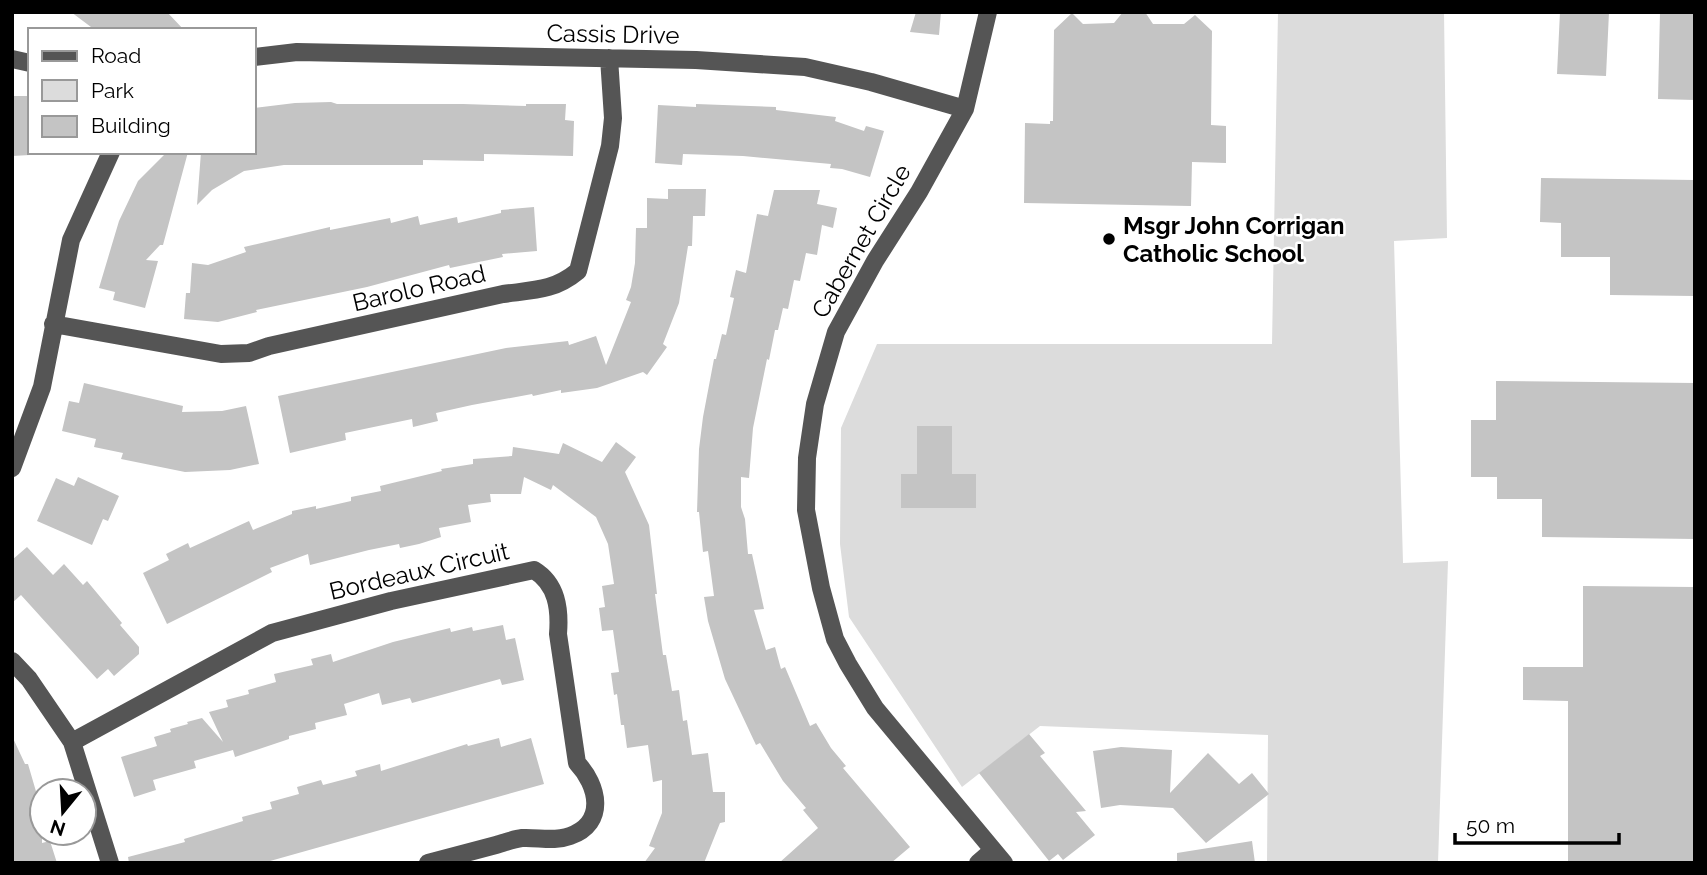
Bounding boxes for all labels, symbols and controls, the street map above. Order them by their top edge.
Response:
street label: Cassis Drive [546,18,680,50]
legend [28,28,256,154]
text: Road [91,43,141,68]
text: Park [91,78,134,103]
text: Building [91,113,171,138]
street label: Cabernet Circle [805,159,917,323]
place label: Msgr John Corrigan Catholic School [1123,211,1345,268]
marker: Msgr John Corrigan Catholic School [1101,231,1117,247]
street label: Barolo Road [350,259,488,317]
street label: Bordeaux Circuit [326,536,512,606]
north arrow [28,777,98,847]
scale bar [1455,802,1620,846]
text: 50 m [1466,813,1515,838]
text: N [47,815,68,841]

